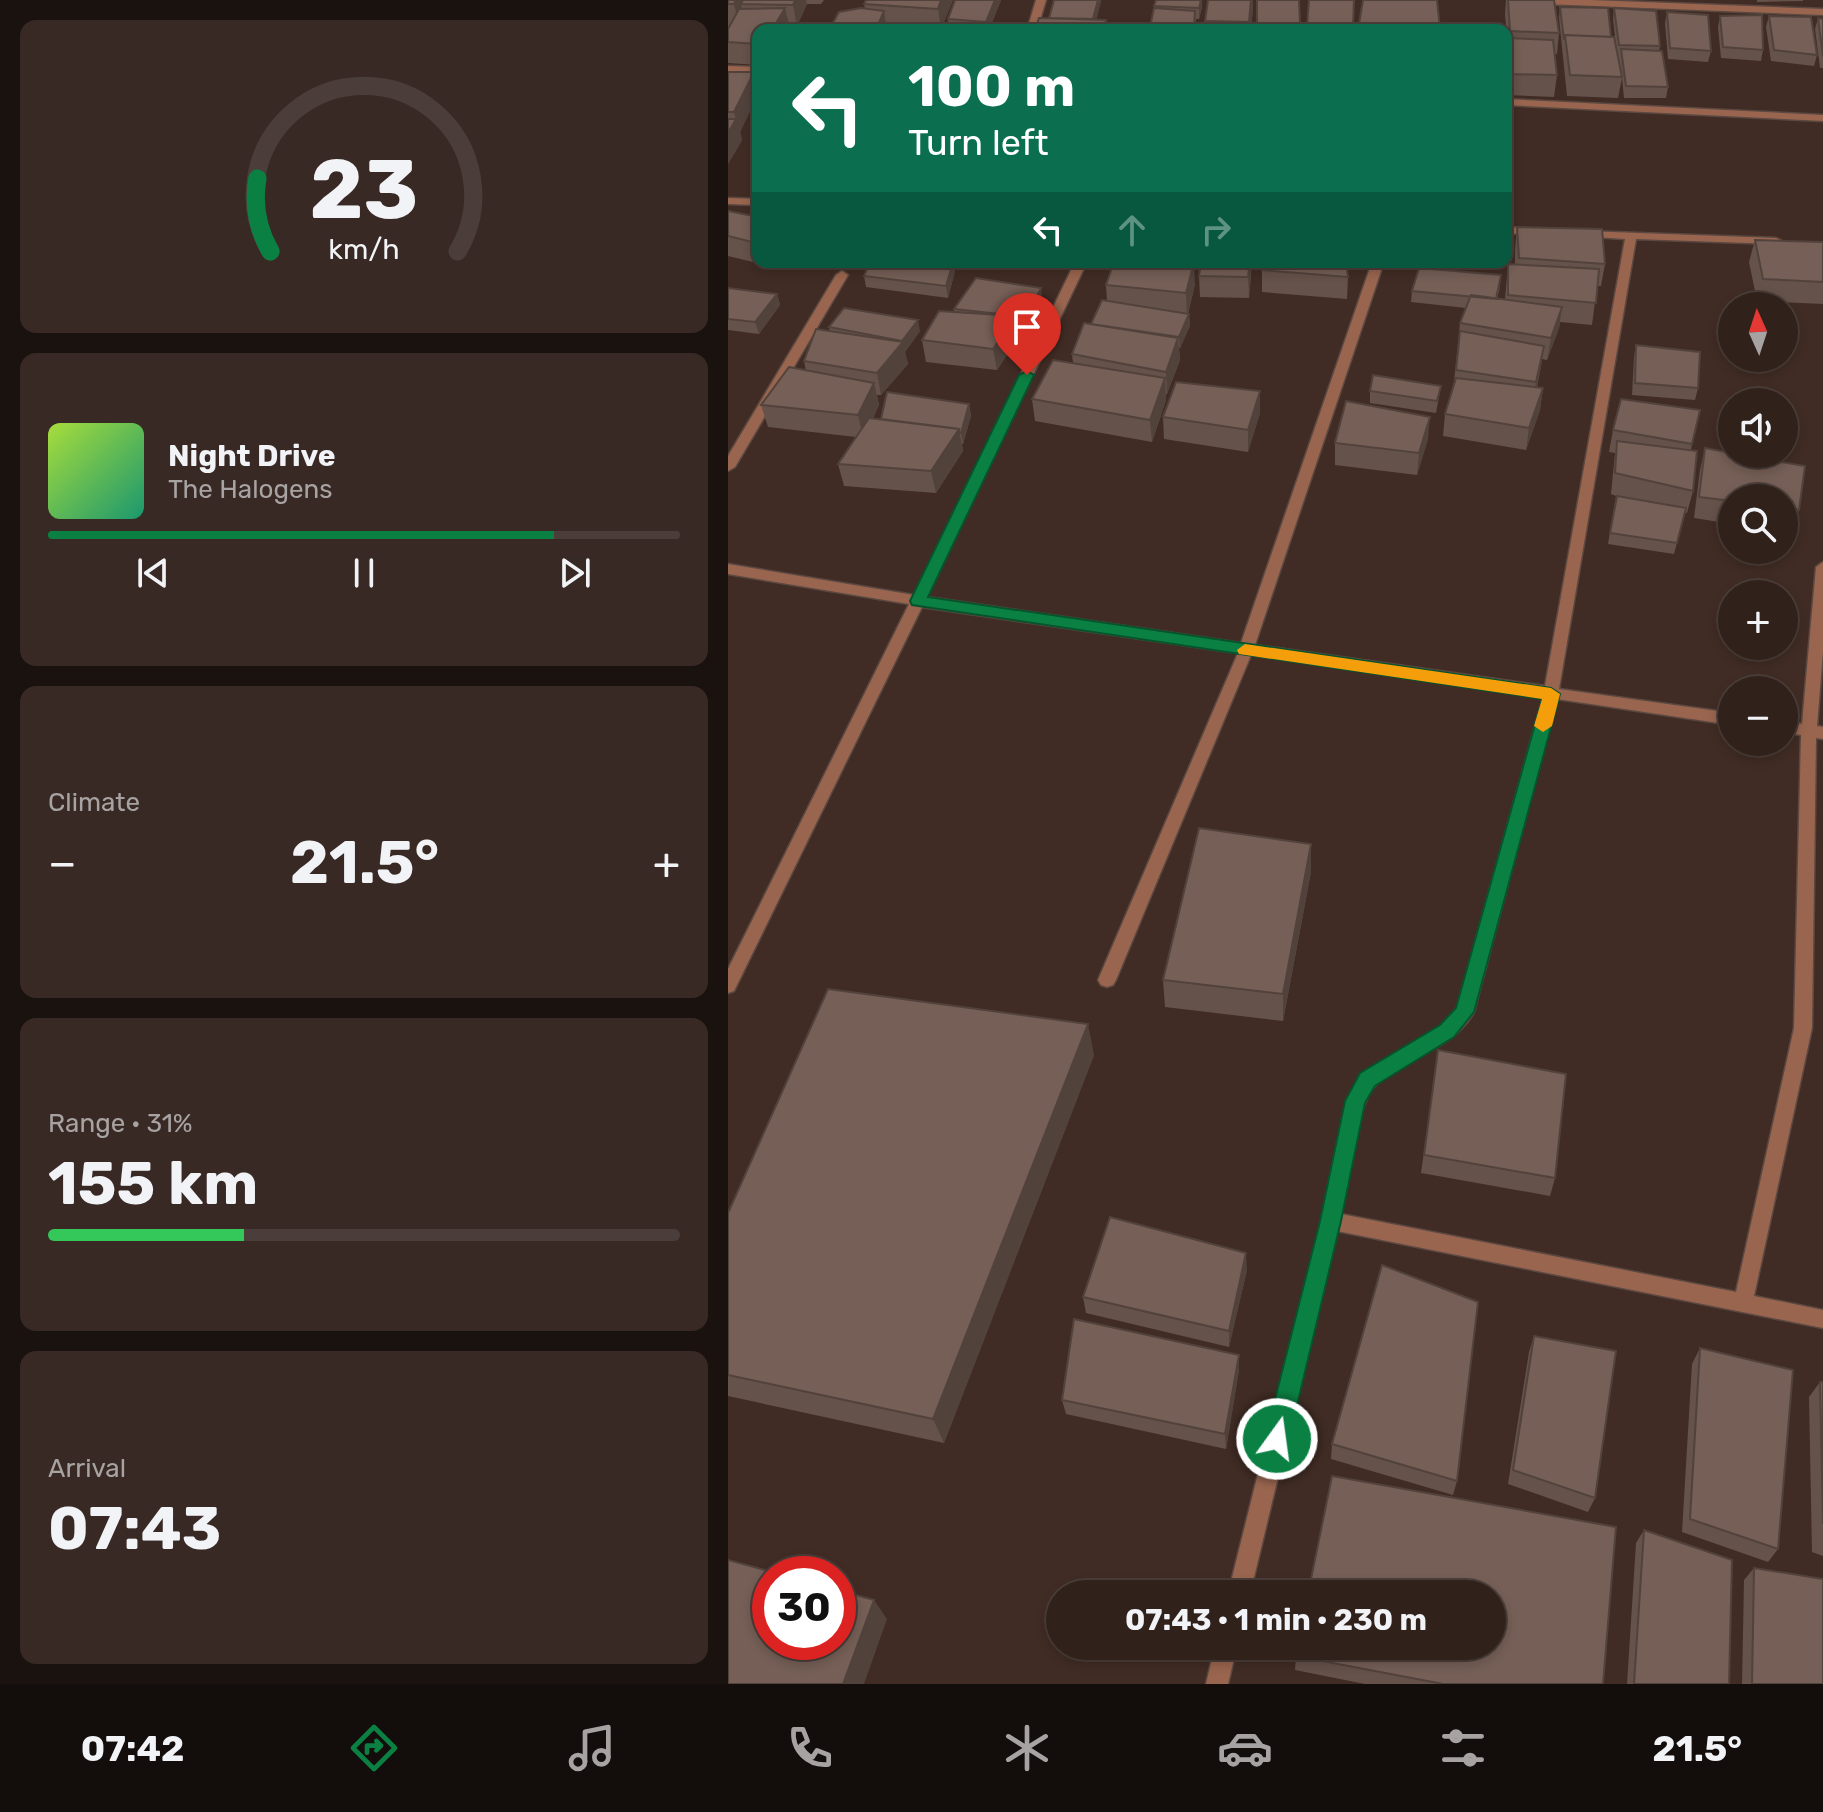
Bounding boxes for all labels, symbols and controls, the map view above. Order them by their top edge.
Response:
text: 100 m [908,54,1075,120]
icon: left [776,56,880,160]
text: Turn left [908,121,1049,164]
text: 23 [310,140,418,239]
icon: left [1026,208,1070,252]
icon: ahead [1110,208,1154,252]
icon: right [1194,208,1238,252]
text: km/h [328,233,400,267]
north arrow [1718,292,1798,372]
map controls [1718,292,1798,756]
pin [993,293,1061,375]
icon: arrive [1005,305,1049,349]
button: sound [1718,388,1798,468]
text: Night Drive [168,438,336,474]
text: The Halogens [168,474,333,505]
button: search [1718,484,1798,564]
icon: previous [131,551,175,595]
icon: pause [342,551,386,595]
icon: next [553,551,597,595]
button: + [1718,580,1798,660]
button: − [1718,676,1798,756]
text: Climate [48,787,140,818]
text: 21.5° [290,827,439,898]
text: − [48,837,77,889]
text: + [653,837,680,889]
text: Range · 31% [48,1108,193,1139]
text: 155 km [48,1148,258,1219]
position arrow [1235,1397,1319,1481]
text: Arrival [48,1453,126,1484]
text: 07:43 [48,1493,221,1564]
speed limit sign: 30 [752,1556,856,1660]
text: 07:43 · 1 min · 230 m [1125,1602,1427,1638]
icon: directions [346,1720,402,1776]
icon: music [564,1720,620,1776]
icon: phone [782,1720,838,1776]
icon: climate [999,1720,1055,1776]
icon: car [1217,1720,1273,1776]
icon: filters [1435,1720,1491,1776]
text: 07:42 [81,1727,184,1770]
text: 21.5° [1653,1727,1742,1770]

